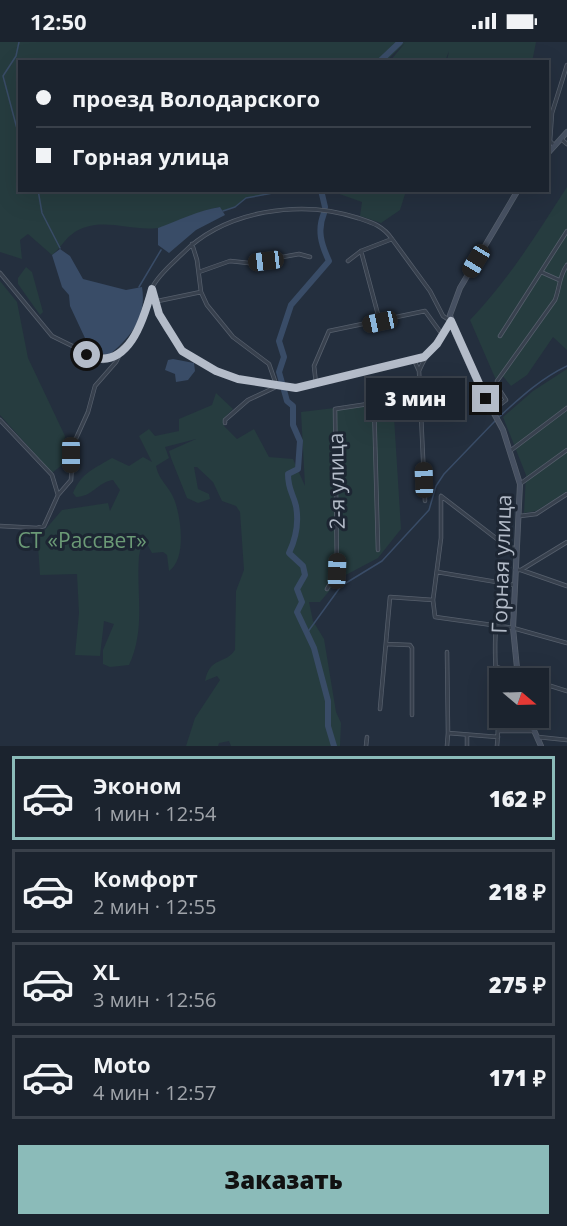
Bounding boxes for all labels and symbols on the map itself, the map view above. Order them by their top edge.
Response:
car [459,241,493,281]
car [247,250,285,272]
car [361,309,399,335]
route start [73,341,100,368]
callout: 3 мин [366,378,465,420]
route end [472,385,499,412]
street label: 2-я улица [321,432,351,530]
car [62,437,80,473]
car [414,462,434,498]
street label: Горная улица [485,494,517,634]
park label: СТ «Рассвет» [17,526,147,554]
car [327,553,347,589]
north arrow [489,668,549,728]

